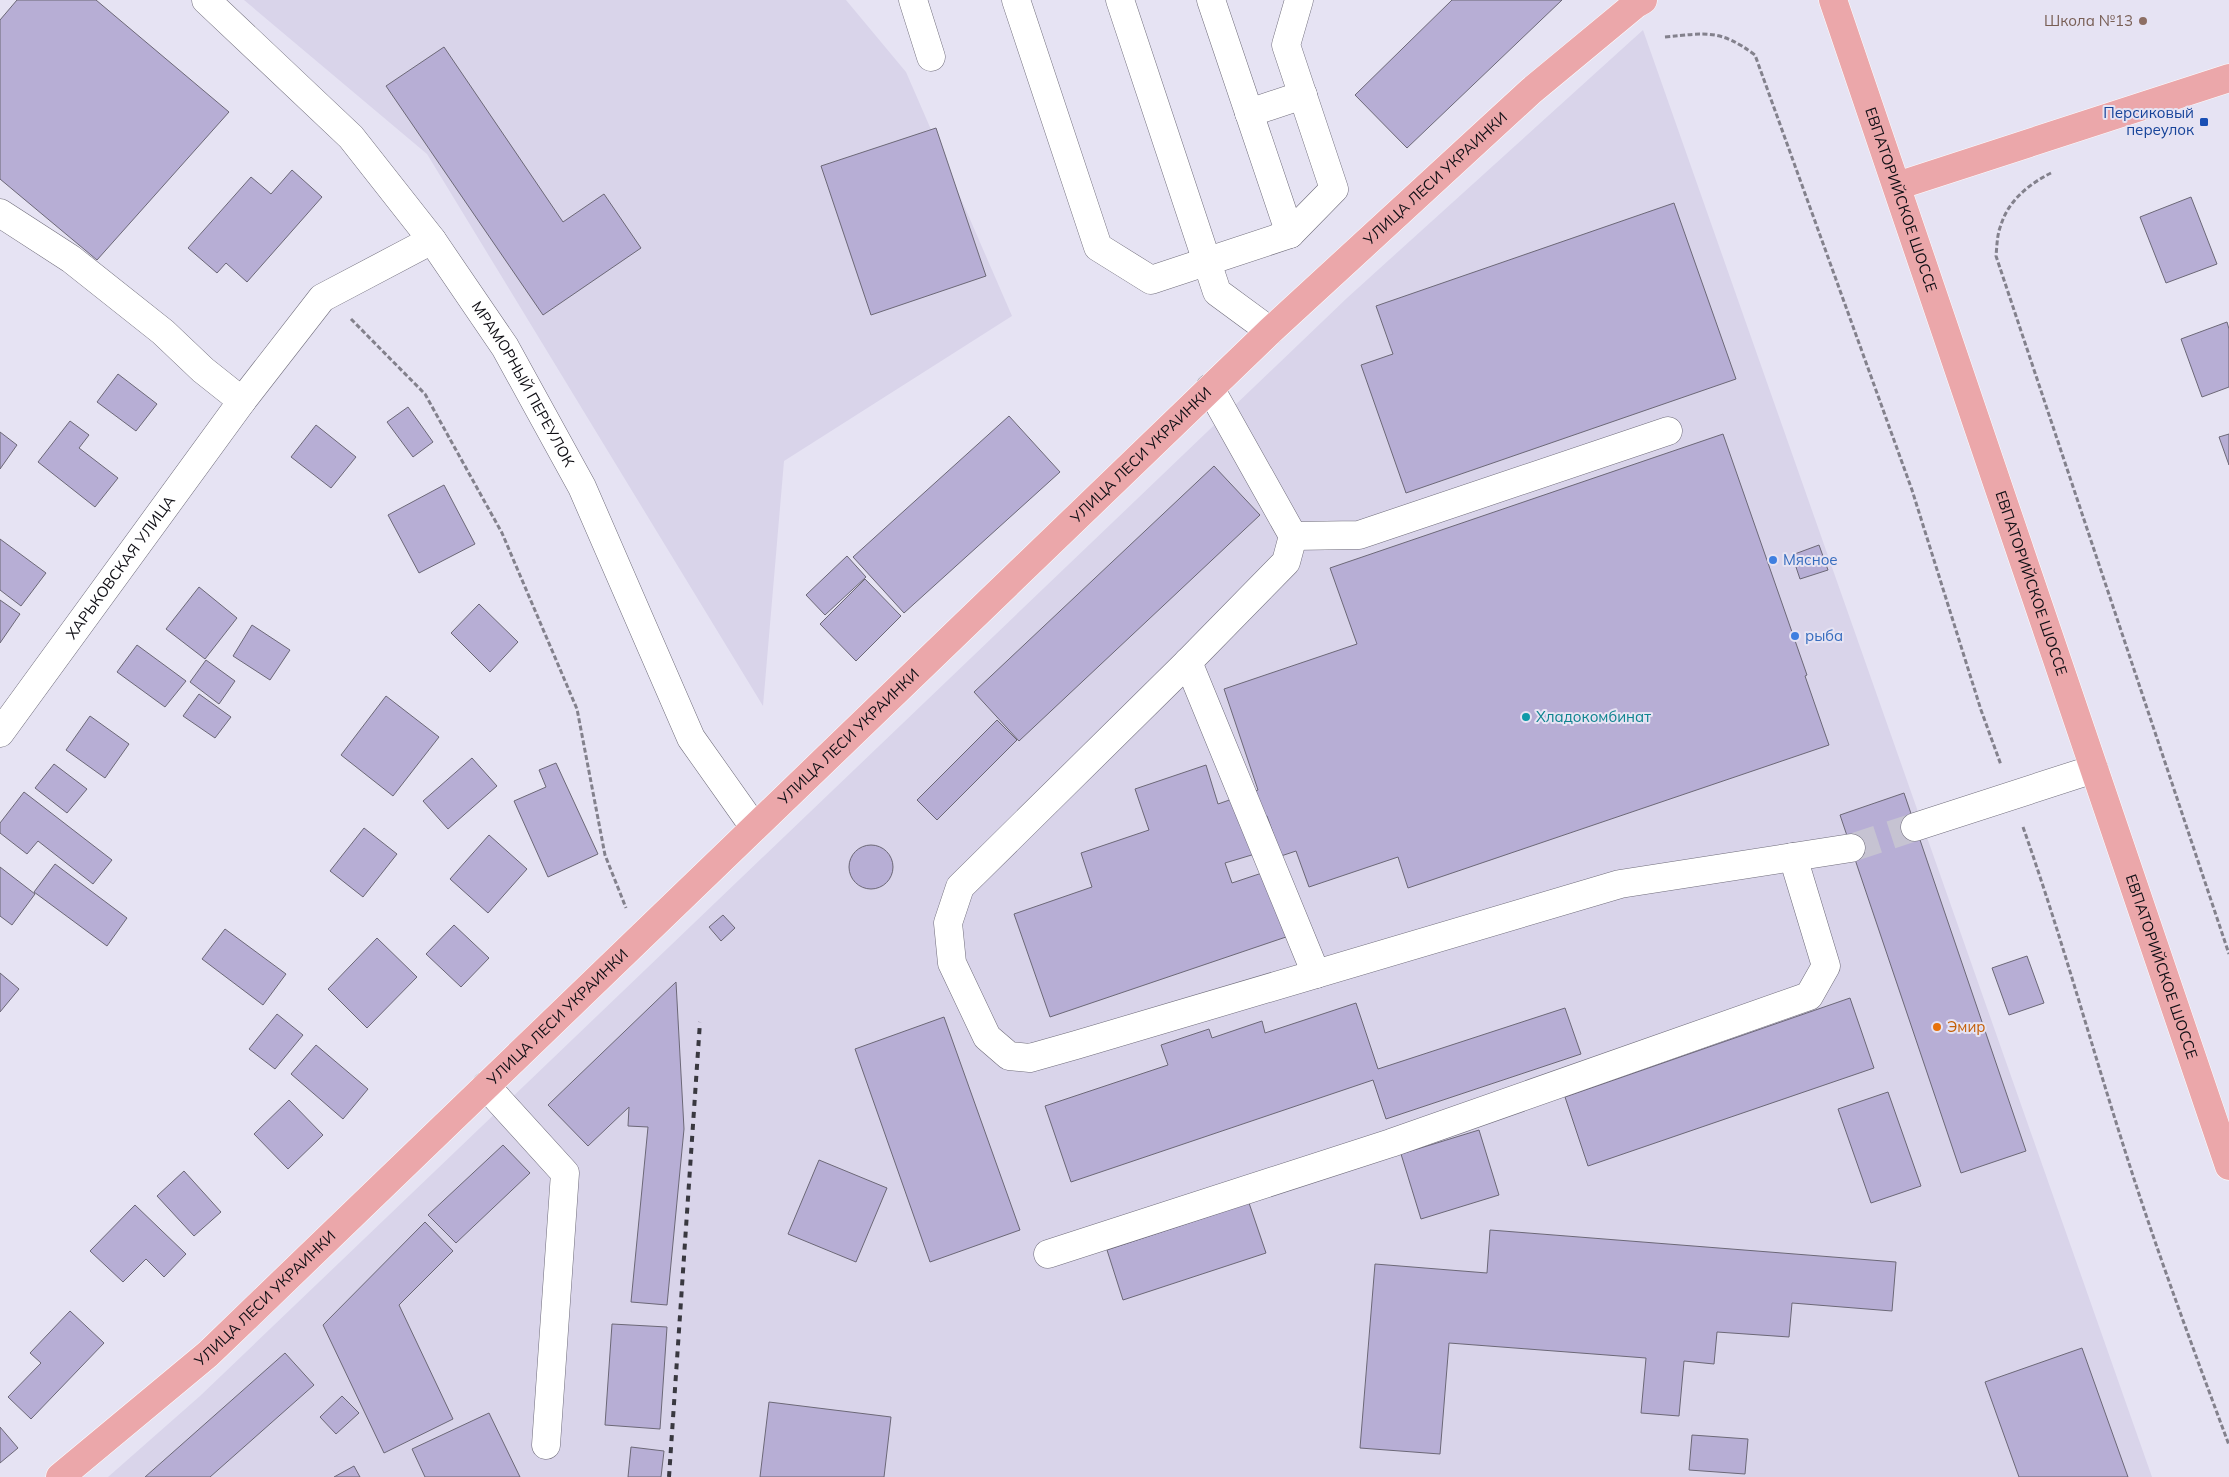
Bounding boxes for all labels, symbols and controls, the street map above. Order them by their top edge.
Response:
place label: Школа №13 [2044,11,2133,30]
marker: Школа №13 [2137,15,2149,27]
place label: Персиковый переулок [2103,103,2195,139]
street label: ЕВПАТОРИЙСКОЕ ШОССЕ [1861,105,1942,295]
street label: УЛИЦА ЛЕСИ УКРАИНКИ [1359,108,1511,250]
marker: Персиковый переулок [2198,116,2210,128]
street label: МРАМОРНЫЙ ПЕРЕУЛОК [468,297,579,470]
street label: УЛИЦА ЛЕСИ УКРАИНКИ [1066,383,1215,528]
street label: ЕВПАТОРИЙСКОЕ ШОССЕ [1991,488,2072,678]
street label: ХАРЬКОВСКАЯ УЛИЦА [62,492,179,643]
place label: Мясное [1783,550,1838,569]
marker: Мясное [1767,554,1779,566]
place label: рыба [1805,626,1843,645]
marker: рыба [1789,630,1801,642]
street label: УЛИЦА ЛЕСИ УКРАИНКИ [773,664,923,809]
place label: Хладокомбинат [1536,707,1651,726]
marker: Хладокомбинат [1520,711,1532,723]
street label: ЕВПАТОРИЙСКОЕ ШОССЕ [2122,872,2202,1062]
street label: УЛИЦА ЛЕСИ УКРАИНКИ [482,945,632,1090]
place label: Эмир [1947,1017,1986,1036]
marker: Эмир [1931,1021,1943,1033]
street label: УЛИЦА ЛЕСИ УКРАИНКИ [190,1226,339,1371]

